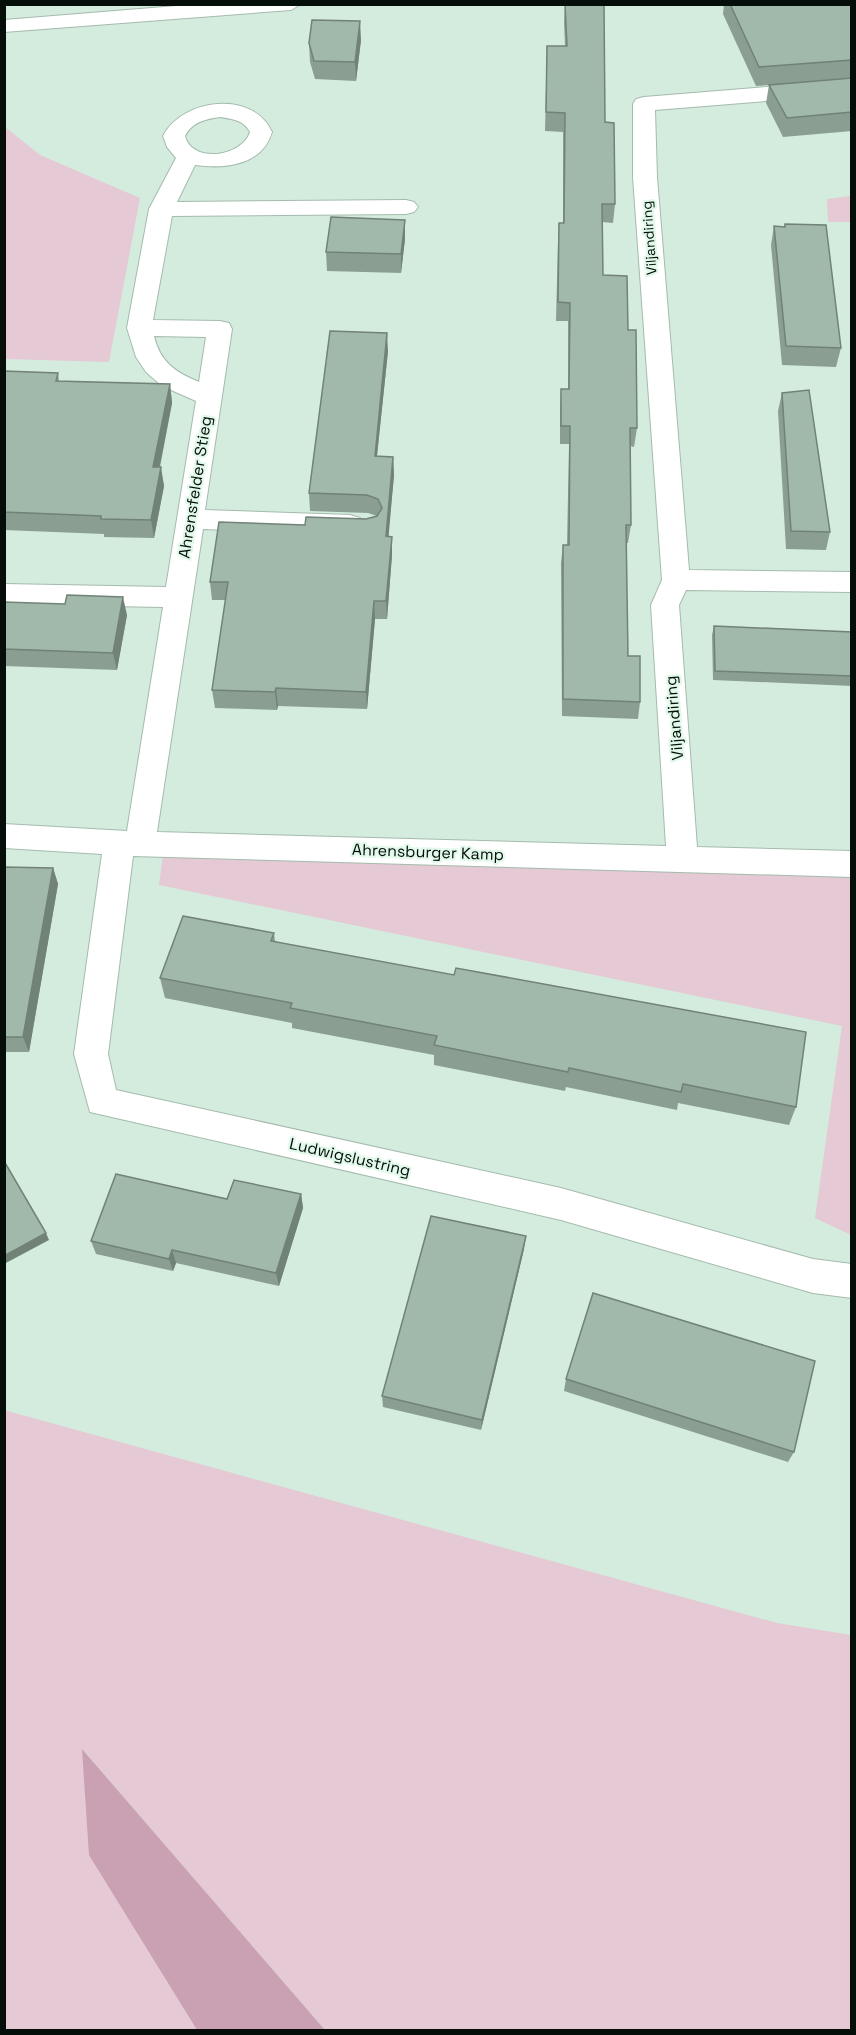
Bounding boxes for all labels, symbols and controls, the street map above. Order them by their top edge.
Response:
street label: Viljandiring [637,200,661,276]
street label: Ahrensfelder Stieg [173,414,217,560]
street label: Viljandiring [660,675,688,761]
street label: Ahrensburger Kamp [352,839,504,865]
street label: Ludwigslustring [287,1133,413,1181]

